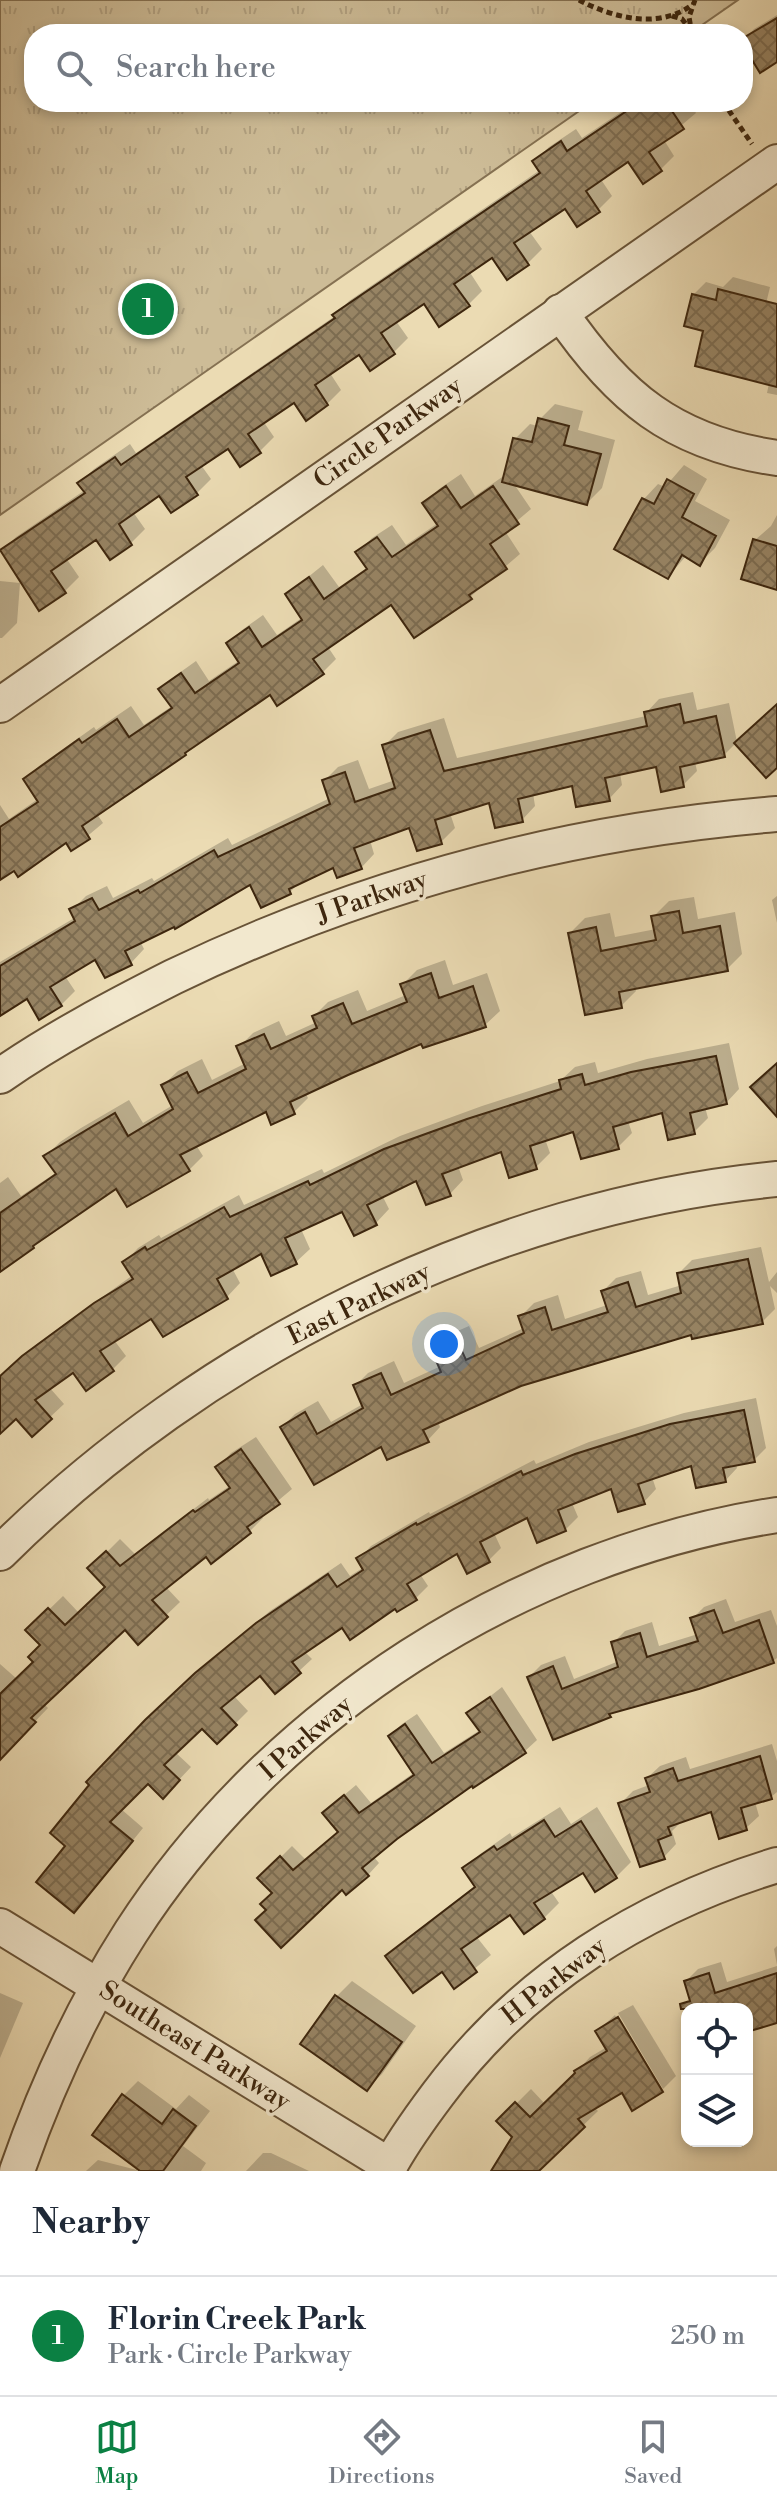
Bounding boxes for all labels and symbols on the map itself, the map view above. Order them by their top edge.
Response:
pin: 1 [122,279,174,339]
street label: Circle Parkway [307,370,469,496]
street label: J Parkway [311,863,432,931]
street label: East Parkway [282,1255,436,1352]
your location [424,1324,464,1364]
street label: I Parkway [253,1689,359,1787]
street label: H Parkway [495,1930,613,2032]
street label: Southeast Parkway [93,1974,297,2118]

